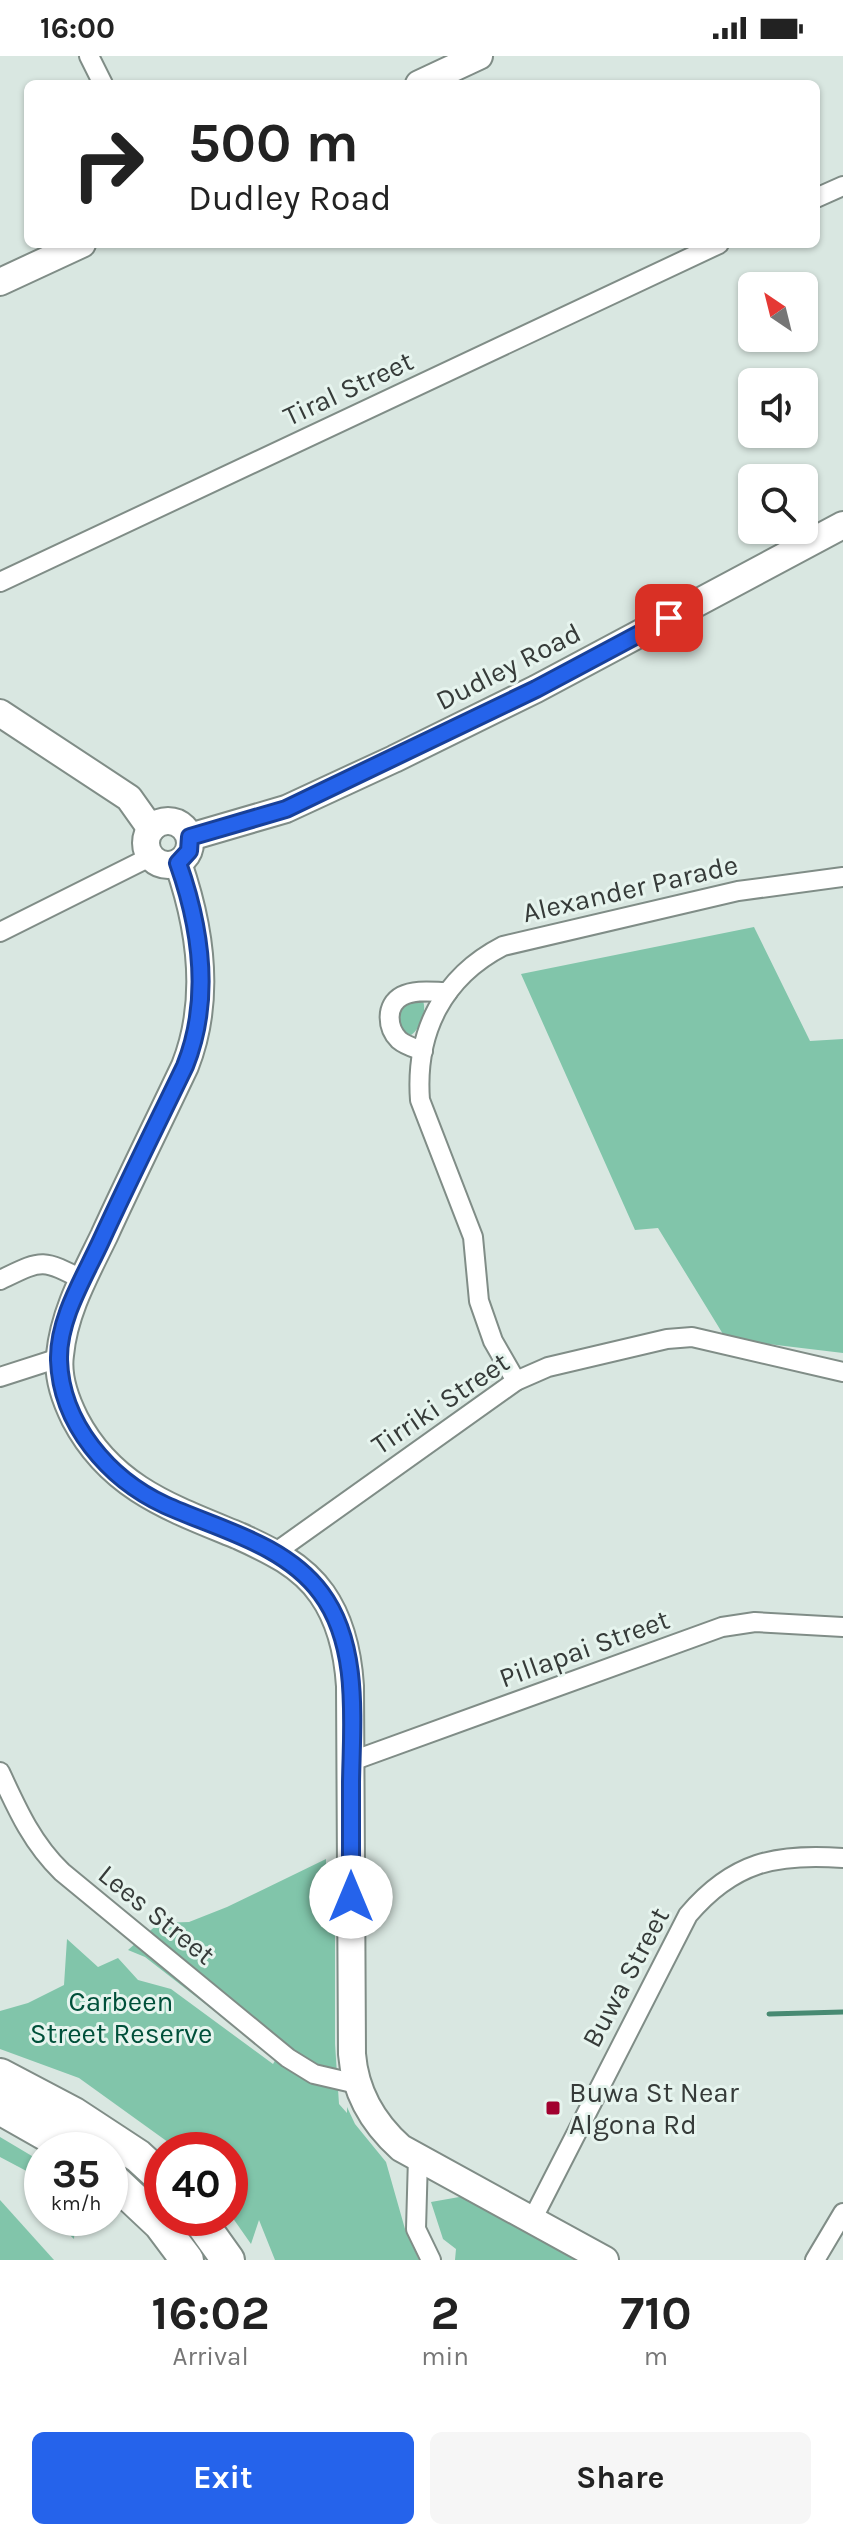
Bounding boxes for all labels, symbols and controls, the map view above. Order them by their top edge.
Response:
text: 16:00 [40,10,115,46]
text: 500 m [188,110,359,175]
icon: right [56,112,160,216]
text: Dudley Road [188,177,392,219]
north arrow [738,272,818,352]
map controls [738,272,818,544]
street label: Tiral Street [278,344,418,433]
button: sound [738,368,818,448]
button: search [738,464,818,544]
pin [635,584,703,652]
icon: arrive [647,596,691,640]
street label: Dudley Road [430,616,586,717]
street label: Alexander Parade [519,848,741,929]
street label: Tirriki Street [365,1345,515,1461]
street label: Pillapai Street [495,1602,674,1695]
position arrow [309,1855,393,1939]
street label: Lees Street [92,1857,221,1971]
street label: Buwa Street [575,1902,676,2053]
park label: Carbeen Street Reserve [30,1985,212,2050]
place label: Buwa St Near Algona Rd [569,2076,740,2141]
marker: Buwa St Near Algona Rd [544,2099,562,2117]
speed limit sign: 40 [144,2132,248,2236]
text: 35 [52,2150,100,2197]
text: km/h [51,2192,101,2215]
text: 16:02 [151,2285,270,2341]
text: 2 [431,2285,460,2341]
text: 710 [620,2285,692,2341]
text: Arrival [173,2341,249,2372]
text: min [421,2341,469,2372]
text: m [644,2341,668,2372]
button: Exit [32,2432,414,2524]
button: Share [430,2432,811,2524]

